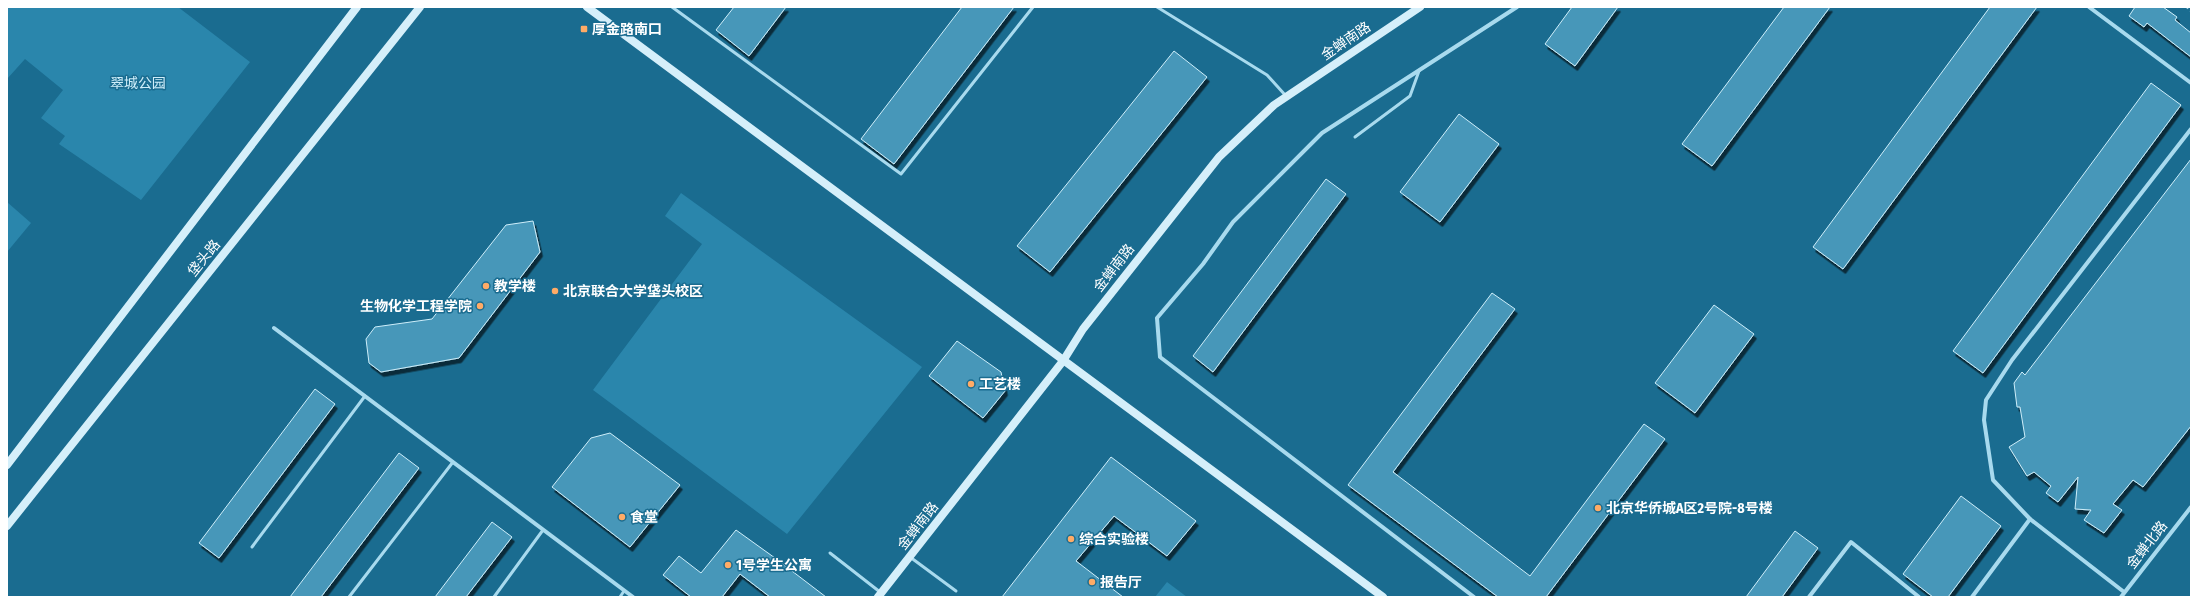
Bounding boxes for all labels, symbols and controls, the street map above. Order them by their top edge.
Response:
street label: 金蝉南路 [1318,18,1374,64]
place label: 厚金路南口 [592,21,662,38]
marker: 厚金路南口 [579,24,589,34]
park label: 翠城公园 [110,75,166,92]
street label: 垡头路 [184,236,224,280]
street label: 金蝉南路 [1090,241,1138,295]
place label: 教学楼 [494,278,536,295]
marker: 教学楼 [481,281,491,291]
place label: 北京联合大学垡头校区 [563,283,703,300]
marker: 北京联合大学垡头校区 [550,286,560,296]
place label: 生物化学工程学院 [360,298,472,315]
marker: 生物化学工程学院 [475,301,485,311]
place label: 工艺楼 [979,376,1021,393]
marker: 工艺楼 [966,379,976,389]
street label: 金蝉南路 [894,499,942,553]
place label: 北京华侨城A区2号院-8号楼 [1606,500,1773,517]
marker: 北京华侨城A区2号院-8号楼 [1593,503,1603,513]
place label: 食堂 [630,509,658,526]
marker: 食堂 [617,512,627,522]
street label: 金蝉北路 [2123,518,2171,572]
place label: 综合实验楼 [1079,531,1149,548]
marker: 综合实验楼 [1066,534,1076,544]
place label: 1号学生公寓 [736,557,812,574]
marker: 1号学生公寓 [723,560,733,570]
place label: 报告厅 [1100,574,1142,591]
marker: 报告厅 [1087,577,1097,587]

